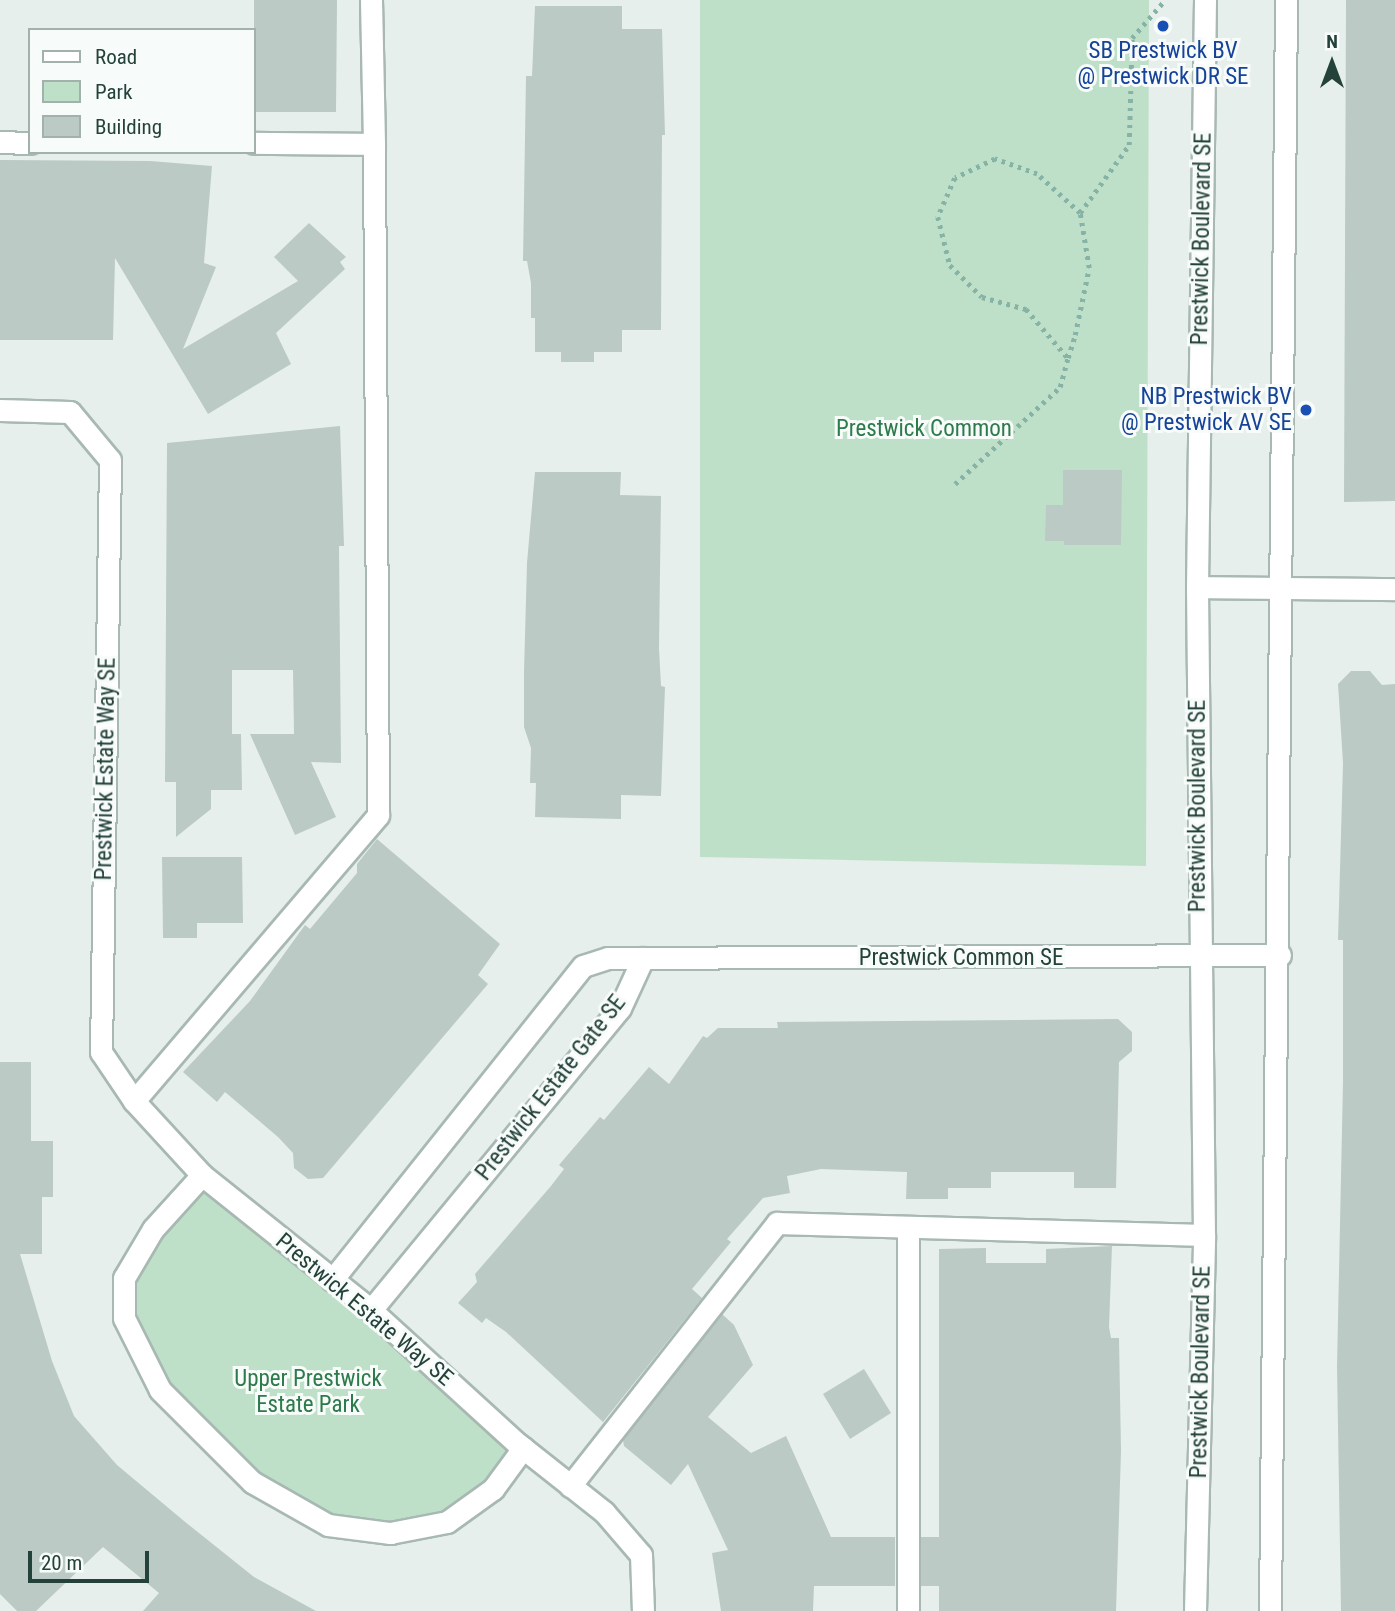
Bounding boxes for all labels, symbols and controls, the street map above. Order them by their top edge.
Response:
marker: SB Prestwick BV @ Prestwick DR SE [1155,18,1171,34]
legend [28,28,256,154]
north arrow [1297,28,1367,98]
text: N [1326,30,1338,53]
place label: SB Prestwick BV @ Prestwick DR SE [1077,37,1249,91]
text: Road [95,45,137,69]
text: Park [95,80,132,104]
text: Building [95,115,162,139]
street label: Prestwick Boulevard SE [1186,132,1218,346]
place label: NB Prestwick BV @ Prestwick AV SE [1121,383,1292,437]
marker: NB Prestwick BV @ Prestwick AV SE [1298,402,1314,418]
park label: Prestwick Common [836,415,1012,443]
street label: Prestwick Estate Way SE [90,657,122,881]
street label: Prestwick Boulevard SE [1184,700,1212,912]
street label: Prestwick Common SE [859,944,1063,972]
street label: Prestwick Estate Gate SE [470,990,632,1186]
street label: Prestwick Estate Way SE [270,1228,458,1392]
street label: Prestwick Boulevard SE [1185,1265,1217,1479]
park label: Upper Prestwick Estate Park [234,1365,382,1419]
scale bar [32,1538,152,1582]
text: 20 m [41,1551,82,1575]

